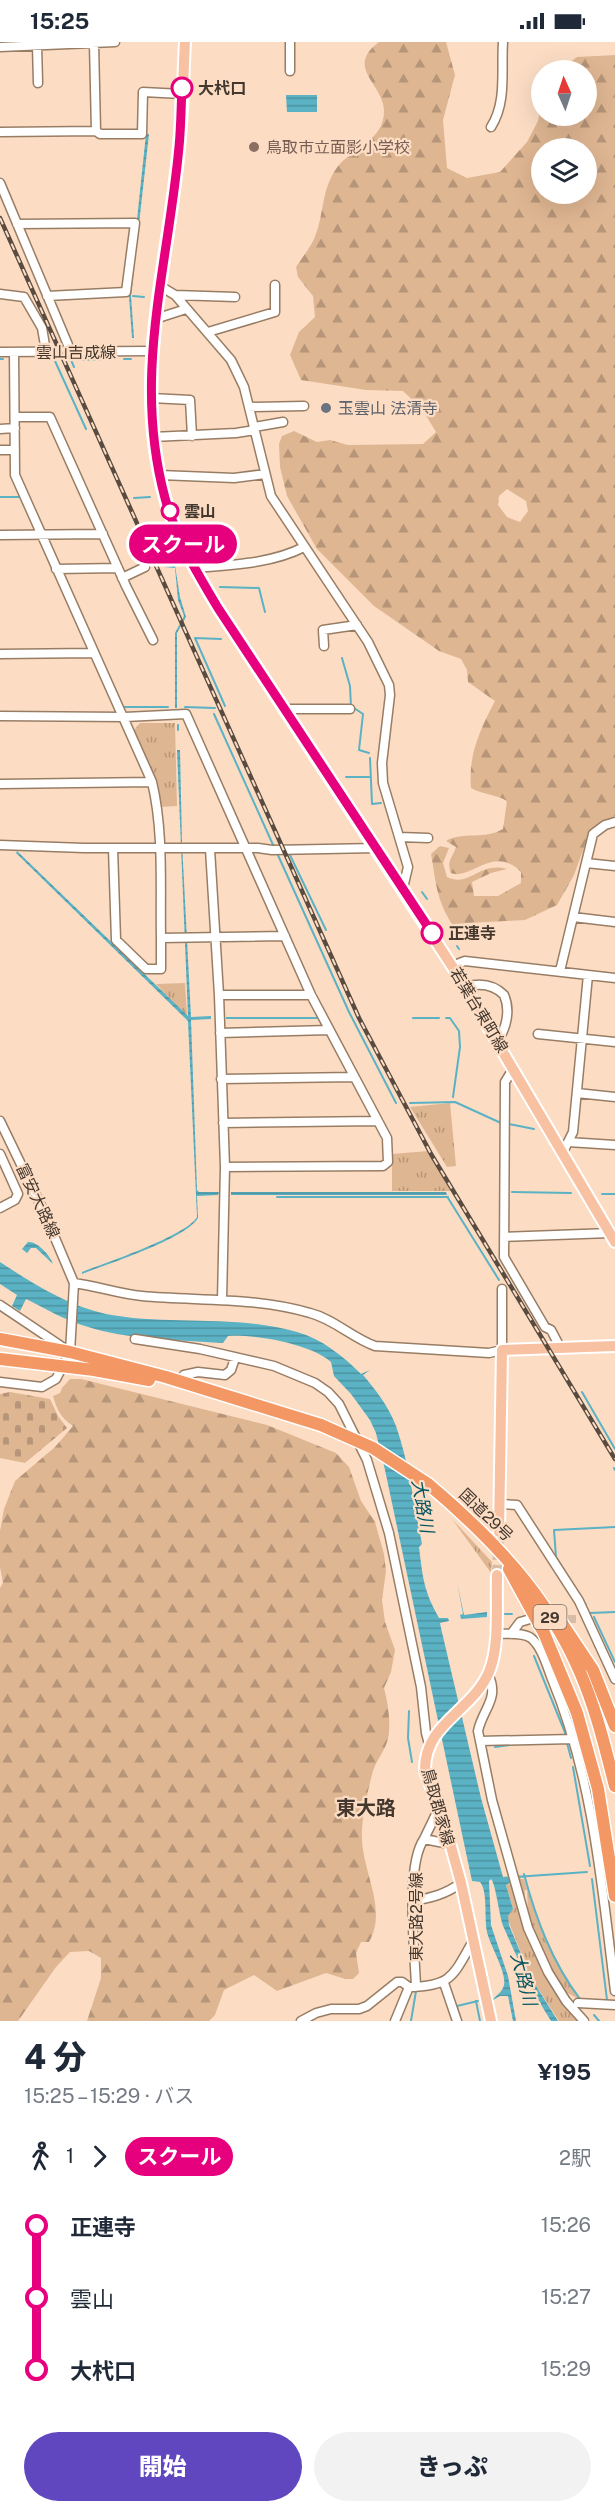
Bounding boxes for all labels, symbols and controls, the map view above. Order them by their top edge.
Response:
text: 15:25 [30,8,89,34]
north arrow [531,60,597,126]
map controls [531,60,597,204]
marker: 大杙口 [171,77,193,99]
place label: 大杙口 [198,79,246,98]
place label: 鳥取市立面影小学校 [266,138,410,157]
button: layers [531,138,597,204]
marker: 鳥取市立面影小学校 [247,140,261,154]
street label: 雲山吉成線 [36,343,116,362]
place label: 玉雲山 法清寺 [338,399,438,418]
marker: 玉雲山 法清寺 [319,401,333,415]
marker: 雲山 [161,502,179,520]
place label: 雲山 [184,502,216,521]
line badge: スクール [141,524,225,564]
text: スクール [141,532,225,557]
marker: 正連寺 [421,922,443,944]
place label: 正連寺 [448,924,496,943]
street label: 若葉台東町線 [446,964,512,1056]
street label: 富安大路線 [12,1161,64,1241]
water label: 大路川 [408,1478,438,1536]
street label: 国道29号 [455,1485,517,1545]
road number: 29 [534,1605,566,1629]
street label: 鳥取郡家線 [418,1766,458,1848]
district label: 東大路 [336,1796,396,1820]
street label: 東大路2号線 [407,1872,426,1962]
water label: 大路川 [507,1950,542,2010]
text: 4 分 [24,2038,86,2076]
text: ¥195 [538,2059,591,2085]
text: 15:25 – 15:29 · バス [24,2084,194,2108]
icon: walk [24,2140,57,2173]
icon: forward [83,2140,116,2173]
text: 1 [66,2144,74,2168]
text: スクール [137,2144,221,2169]
text: 2駅 [559,2146,591,2170]
text: 15:26 [541,2213,591,2237]
text: 正連寺 [70,2214,136,2240]
text: 15:27 [541,2285,591,2309]
text: 雲山 [70,2286,114,2312]
text: 15:29 [541,2357,591,2381]
text: 大杙口 [70,2358,136,2384]
button: 開始 [24,2432,302,2501]
button: きっぷ [314,2432,591,2501]

